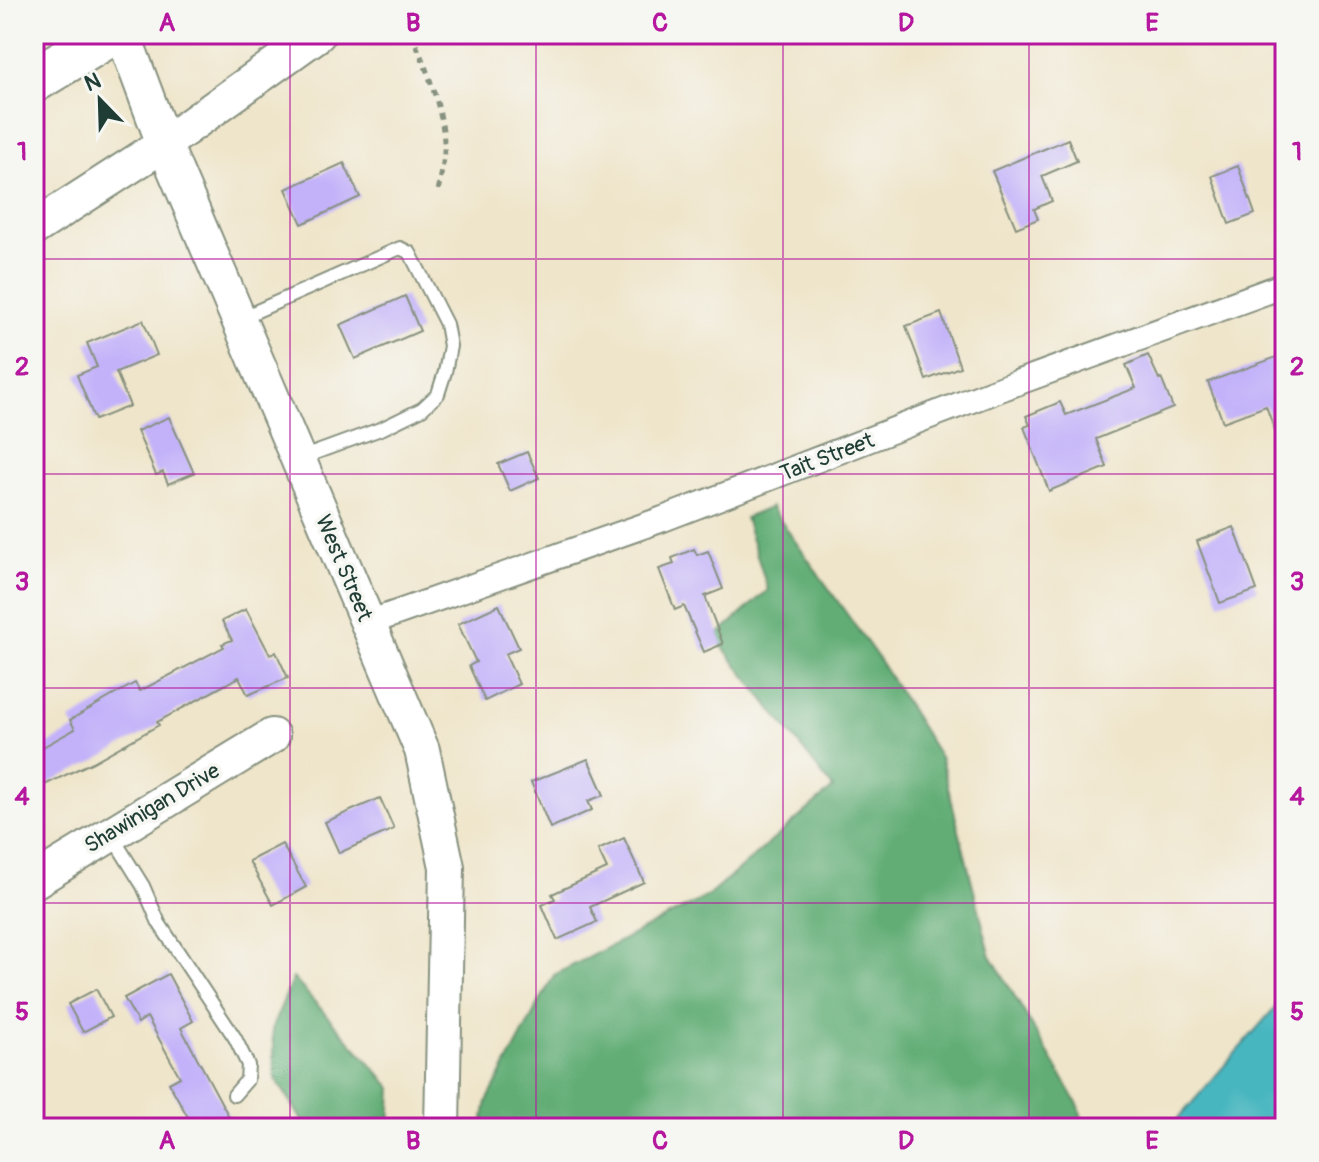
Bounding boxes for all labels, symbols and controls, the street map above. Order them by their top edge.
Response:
text: A [159,7,176,39]
text: B [406,7,420,39]
text: C [652,7,668,39]
text: D [898,7,914,39]
text: E [1145,7,1159,39]
north arrow [60,60,140,140]
text: N [80,67,105,98]
text: 1 [17,136,27,168]
text: 1 [1292,136,1302,168]
text: 2 [15,351,29,383]
text: 2 [1290,351,1304,383]
street label: Tait Street [776,426,878,488]
street label: West Street [309,511,379,625]
text: 3 [15,566,29,598]
text: 3 [1290,566,1304,598]
street label: Shawinigan Drive [79,756,225,859]
text: 4 [14,781,30,813]
text: 4 [1289,781,1305,813]
text: 5 [15,996,29,1028]
text: 5 [1290,996,1304,1028]
text: A [159,1125,176,1157]
text: B [406,1125,420,1157]
text: C [652,1125,668,1157]
text: D [898,1125,914,1157]
text: E [1145,1125,1159,1157]

